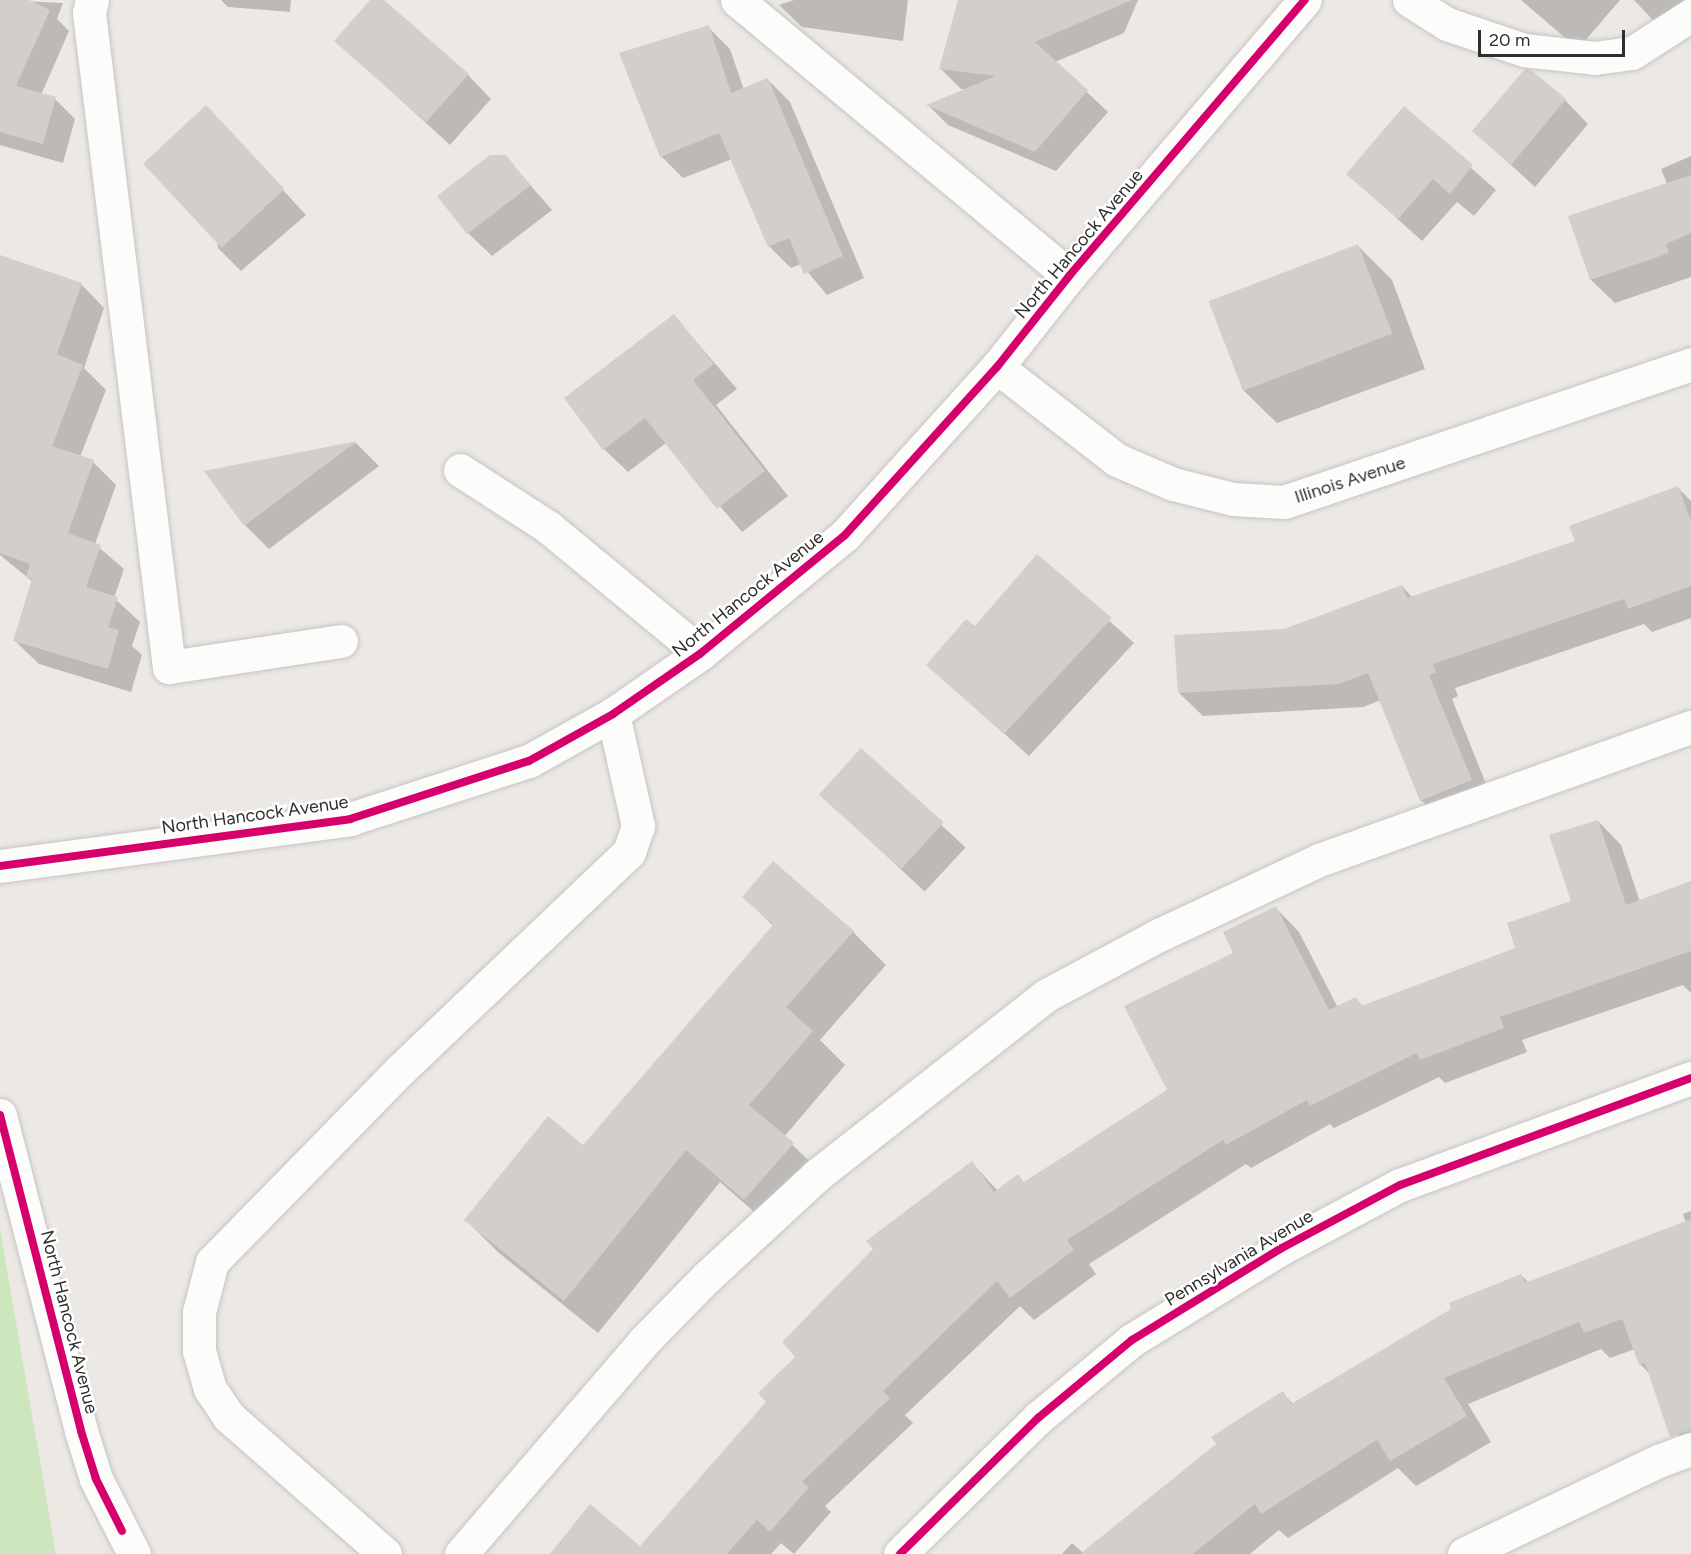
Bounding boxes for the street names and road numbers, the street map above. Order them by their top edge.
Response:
street label: North Hancock Avenue [1010,165,1148,323]
street label: Illinois Avenue [1292,452,1408,508]
street label: North Hancock Avenue [668,526,828,662]
street label: North Hancock Avenue [160,791,350,839]
street label: Pennsylvania Avenue [1161,1205,1317,1311]
street label: North Hancock Avenue [36,1228,102,1416]

